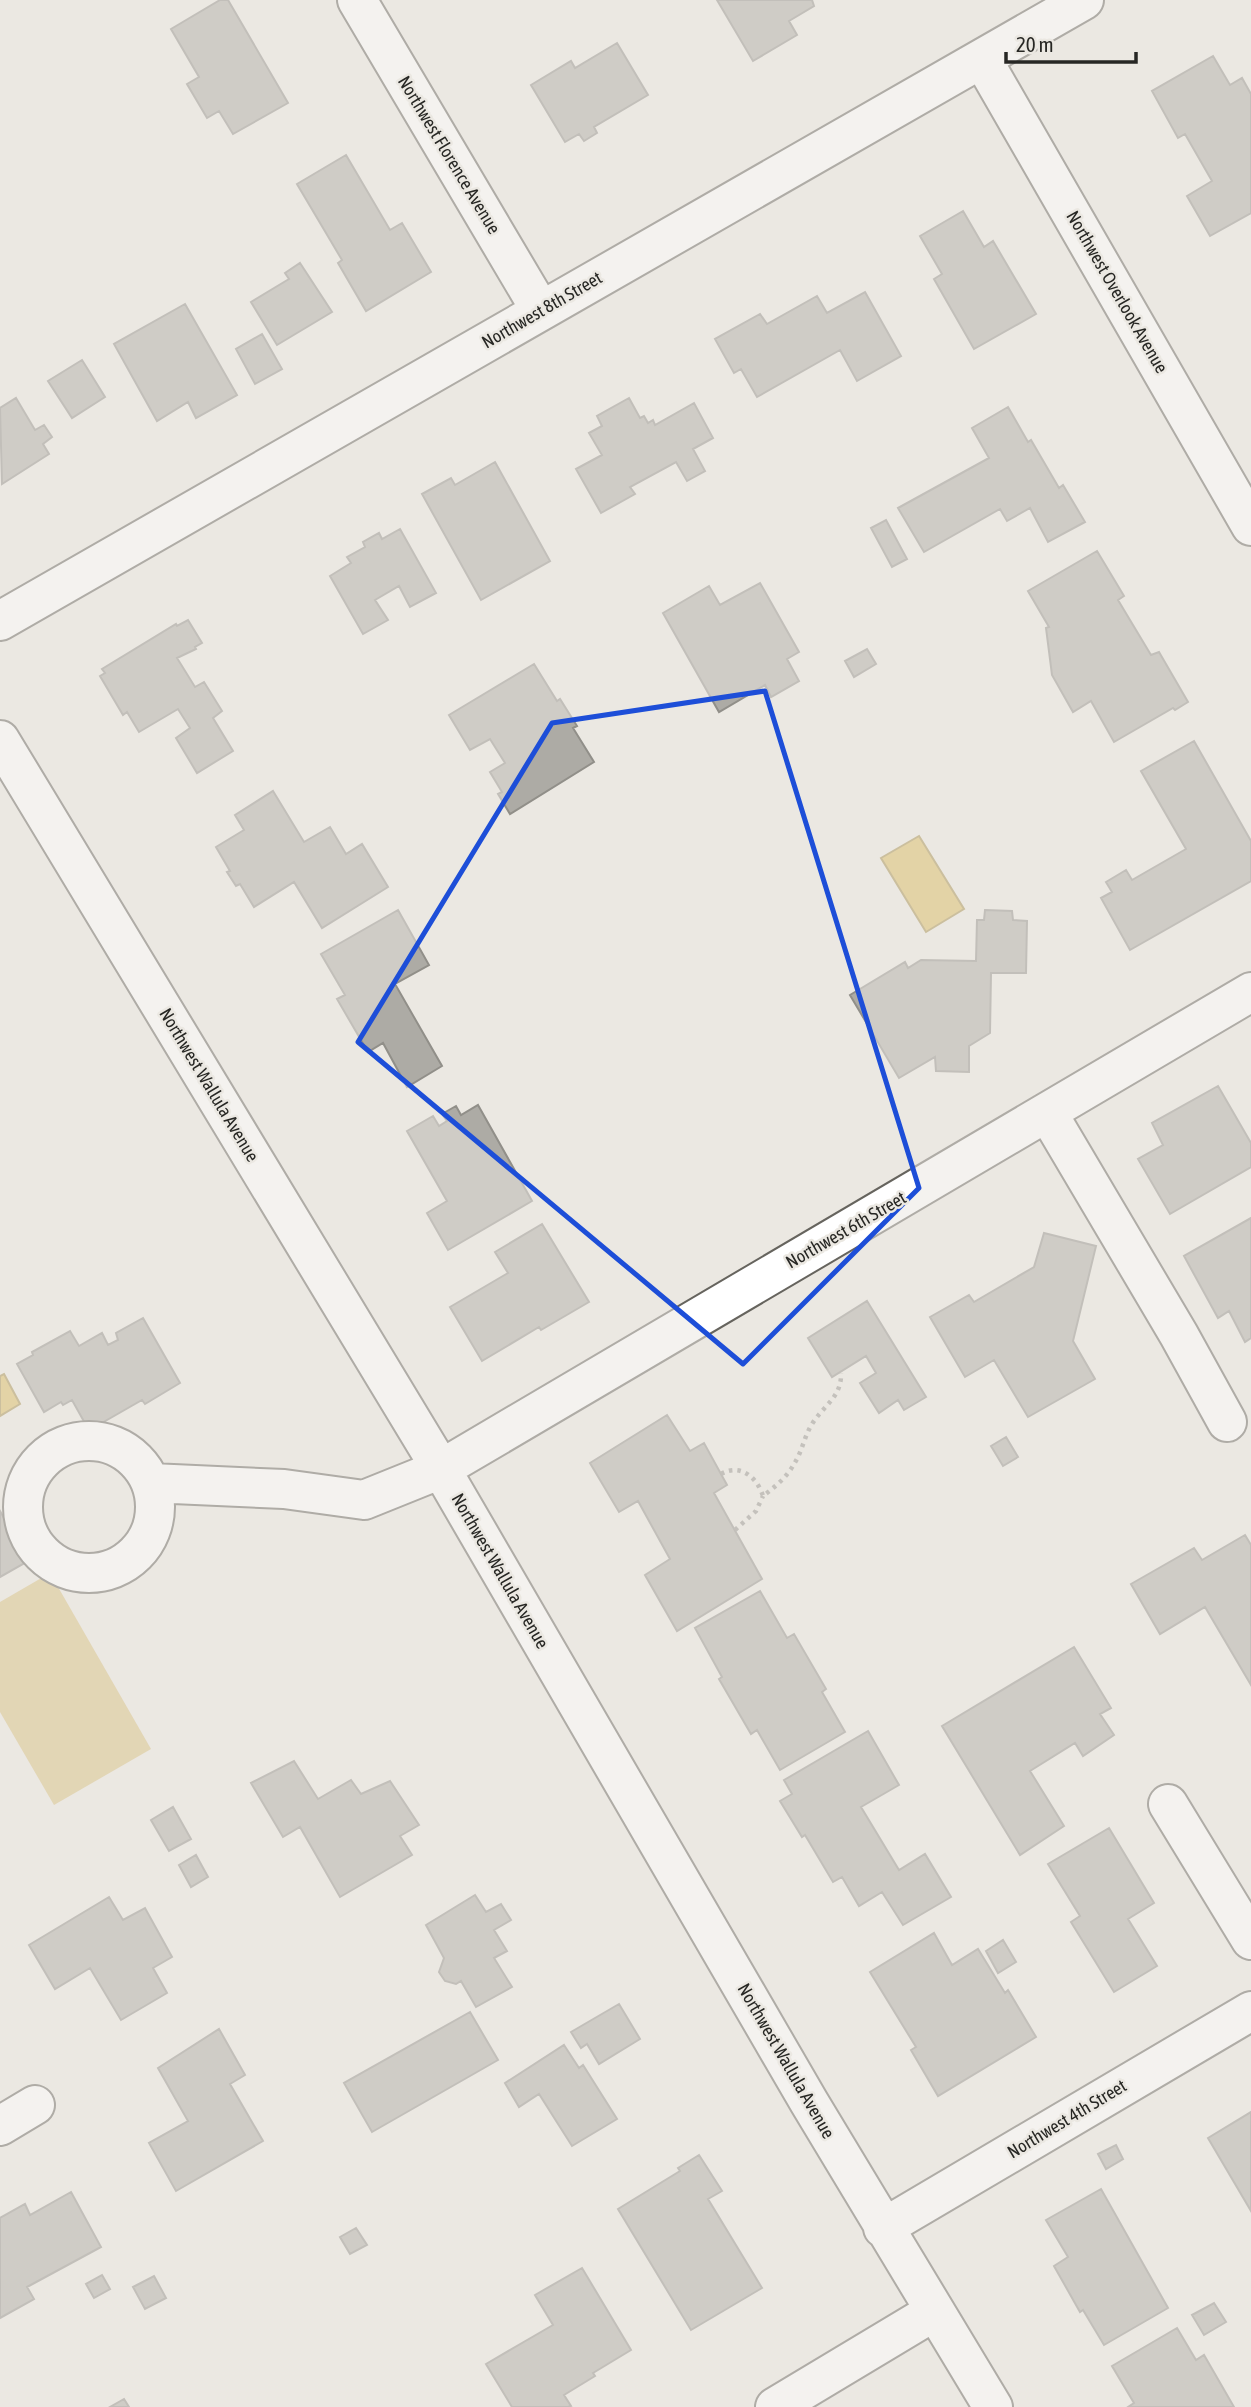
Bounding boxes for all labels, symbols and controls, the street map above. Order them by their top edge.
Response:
scale bar [1006,21,1136,65]
text: 20 m [1016,32,1054,56]
street label: Northwest Florence Avenue [394,72,505,238]
street label: Northwest Overlook Avenue [1062,207,1172,377]
street label: Northwest 8th Street [478,267,606,352]
street label: Northwest Wallula Avenue [155,1004,264,1165]
street label: Northwest 6th Street [782,1187,910,1272]
street label: Northwest Wallula Avenue [447,1490,553,1652]
street label: Northwest Wallula Avenue [733,1980,839,2142]
street label: Northwest 4th Street [1003,2075,1130,2162]

